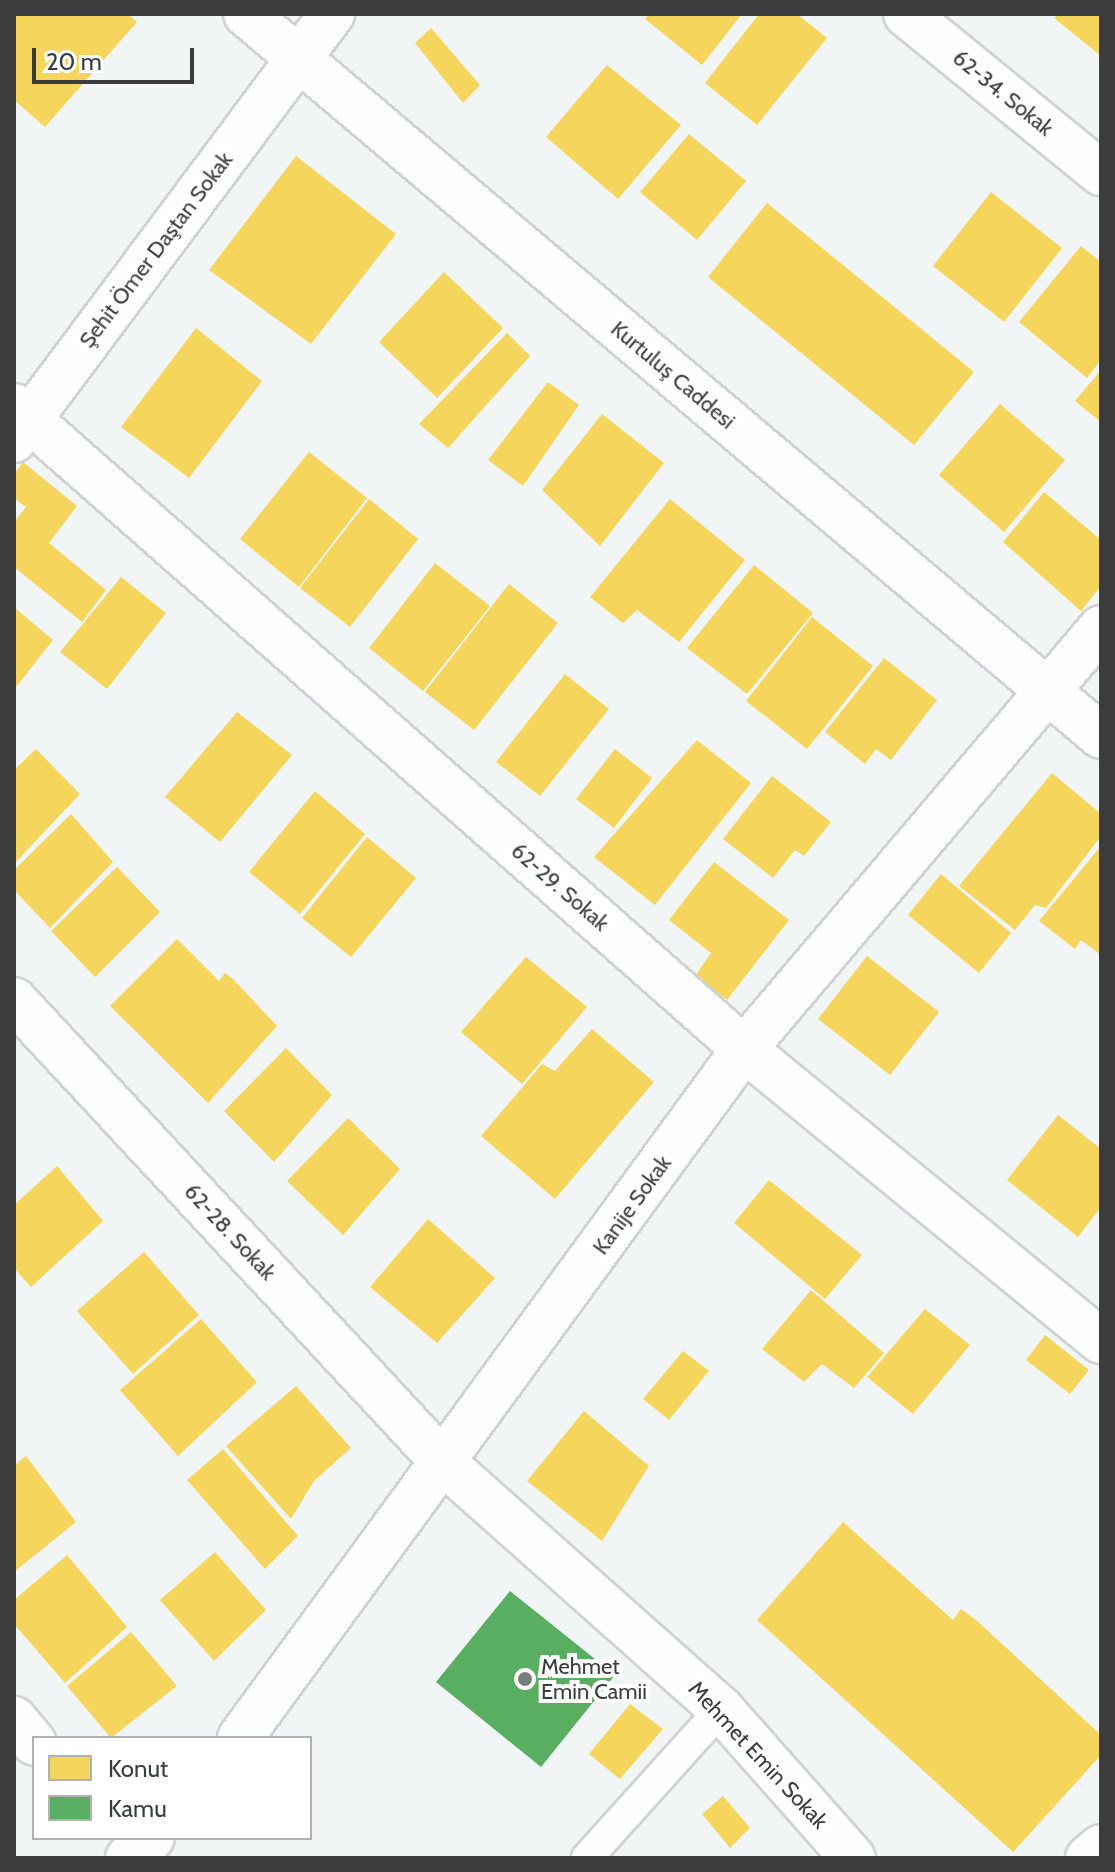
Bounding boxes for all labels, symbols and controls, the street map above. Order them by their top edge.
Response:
scale bar [36,32,198,82]
street label: 62-34. Sokak [947,44,1059,142]
text: 20 m [46,47,102,76]
street label: Şehit Ömer Daştan Sokak [74,147,238,353]
street label: Kurtuluş Caddesi [606,315,740,435]
street label: 62-29. Sokak [506,837,614,937]
street label: Kanije Sokak [587,1150,677,1260]
street label: 62-28. Sokak [179,1178,281,1286]
place label: Mehmet Emin Camii [541,1653,647,1704]
marker: Mehmet Emin Camii [516,1670,534,1688]
street label: Mehmet Emin Sokak [683,1676,833,1834]
legend [32,1736,312,1840]
text: Konut [108,1754,168,1783]
text: Kamu [108,1794,167,1823]

